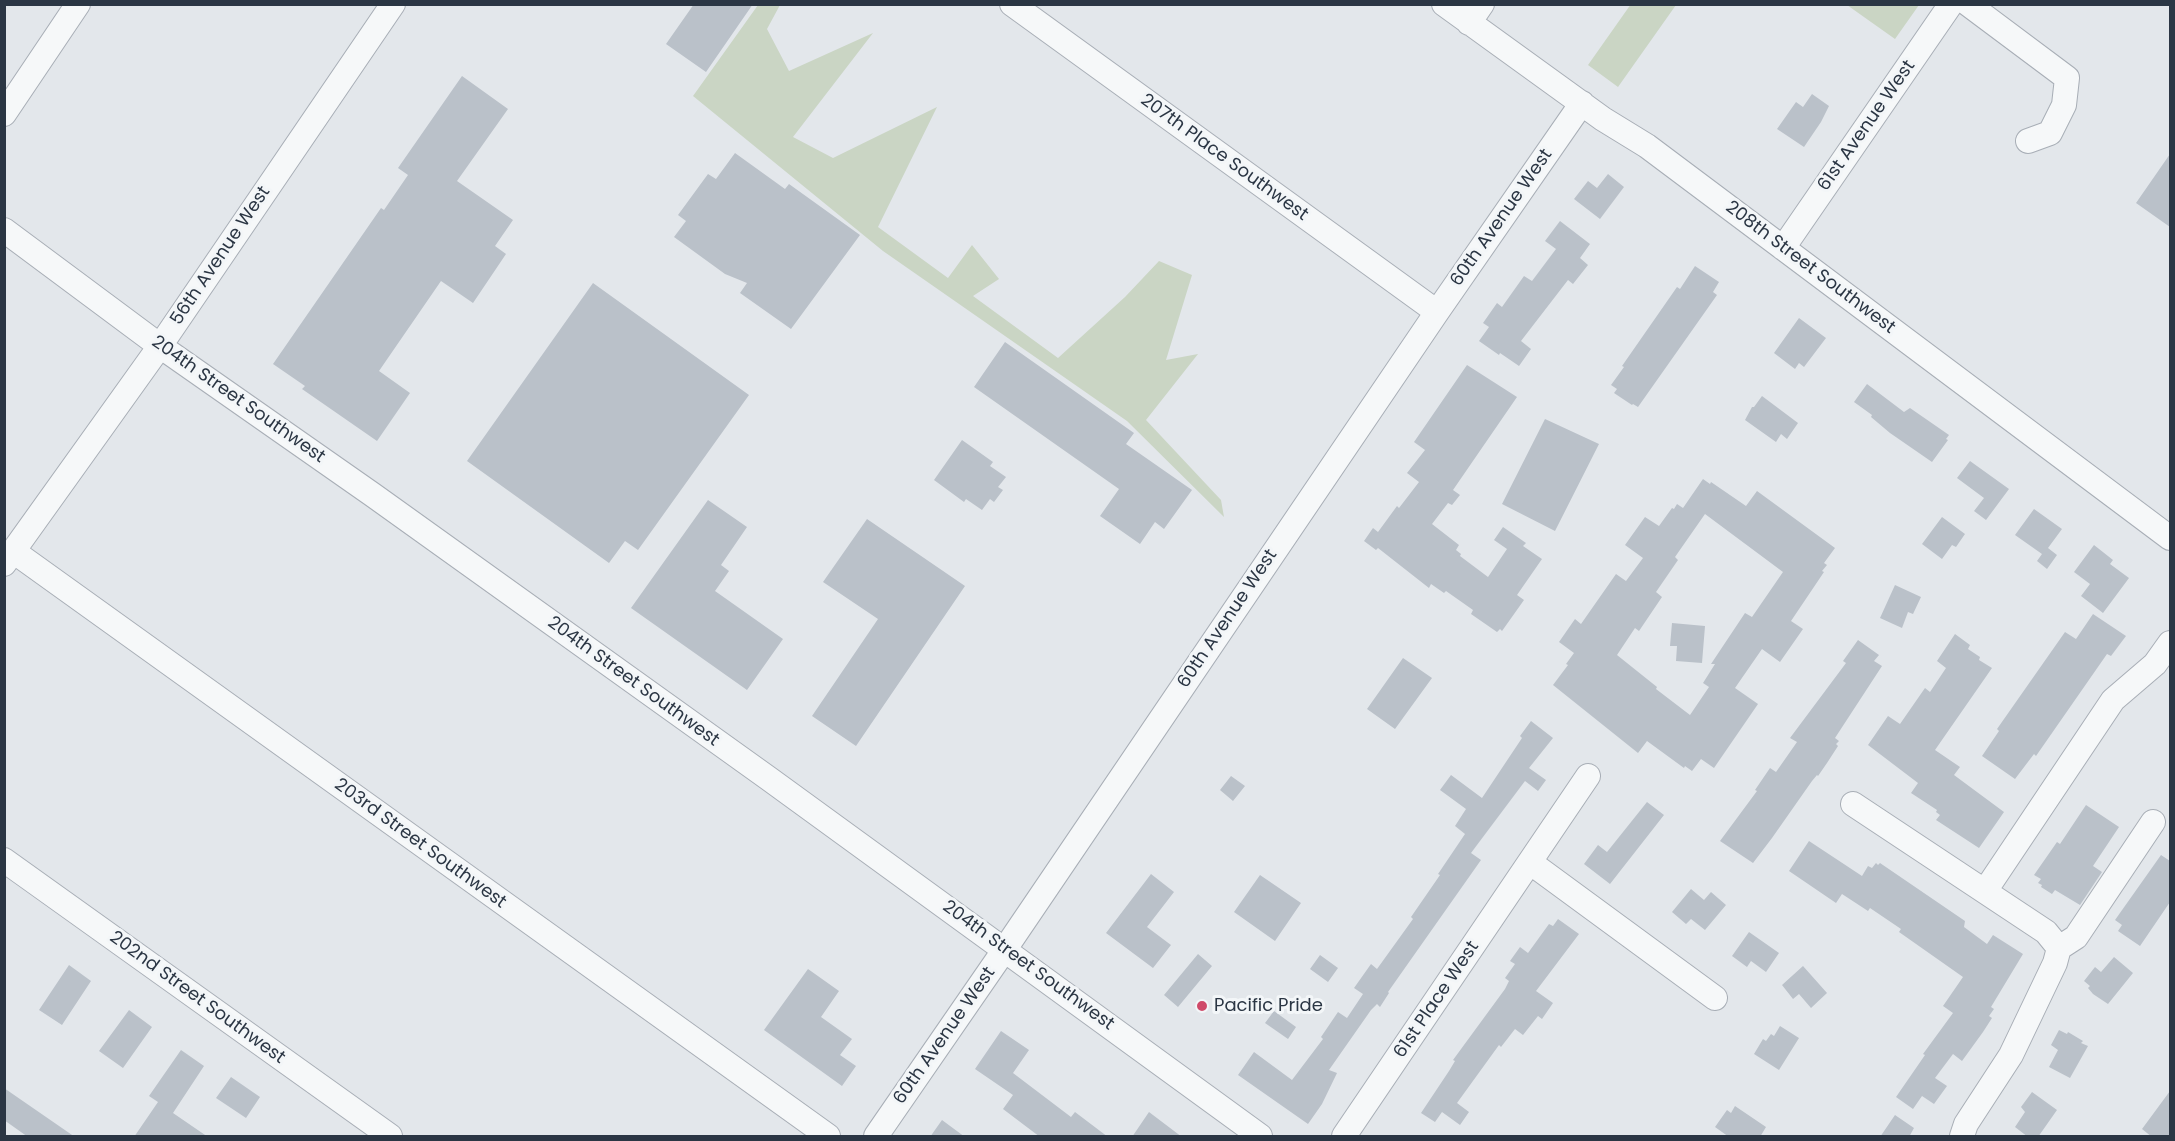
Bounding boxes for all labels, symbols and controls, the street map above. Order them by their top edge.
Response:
street label: 61st Avenue West [1814,56,1920,196]
street label: 207th Place Southwest [1136,90,1312,226]
street label: 60th Avenue West [1446,145,1558,291]
street label: 56th Avenue West [167,183,275,329]
street label: 208th Street Southwest [1721,197,1899,339]
street label: 204th Street Southwest [147,332,329,468]
street label: 60th Avenue West [1174,546,1282,692]
street label: 204th Street Southwest [543,612,723,752]
street label: 203rd Street Southwest [330,774,510,914]
street label: 204th Street Southwest [938,896,1118,1036]
street label: 202nd Street Southwest [105,927,289,1069]
street label: 61st Place West [1390,937,1484,1063]
street label: 60th Avenue West [889,963,1001,1109]
place label: Pacific Pride [1214,995,1323,1017]
marker: Pacific Pride [1195,999,1209,1013]

